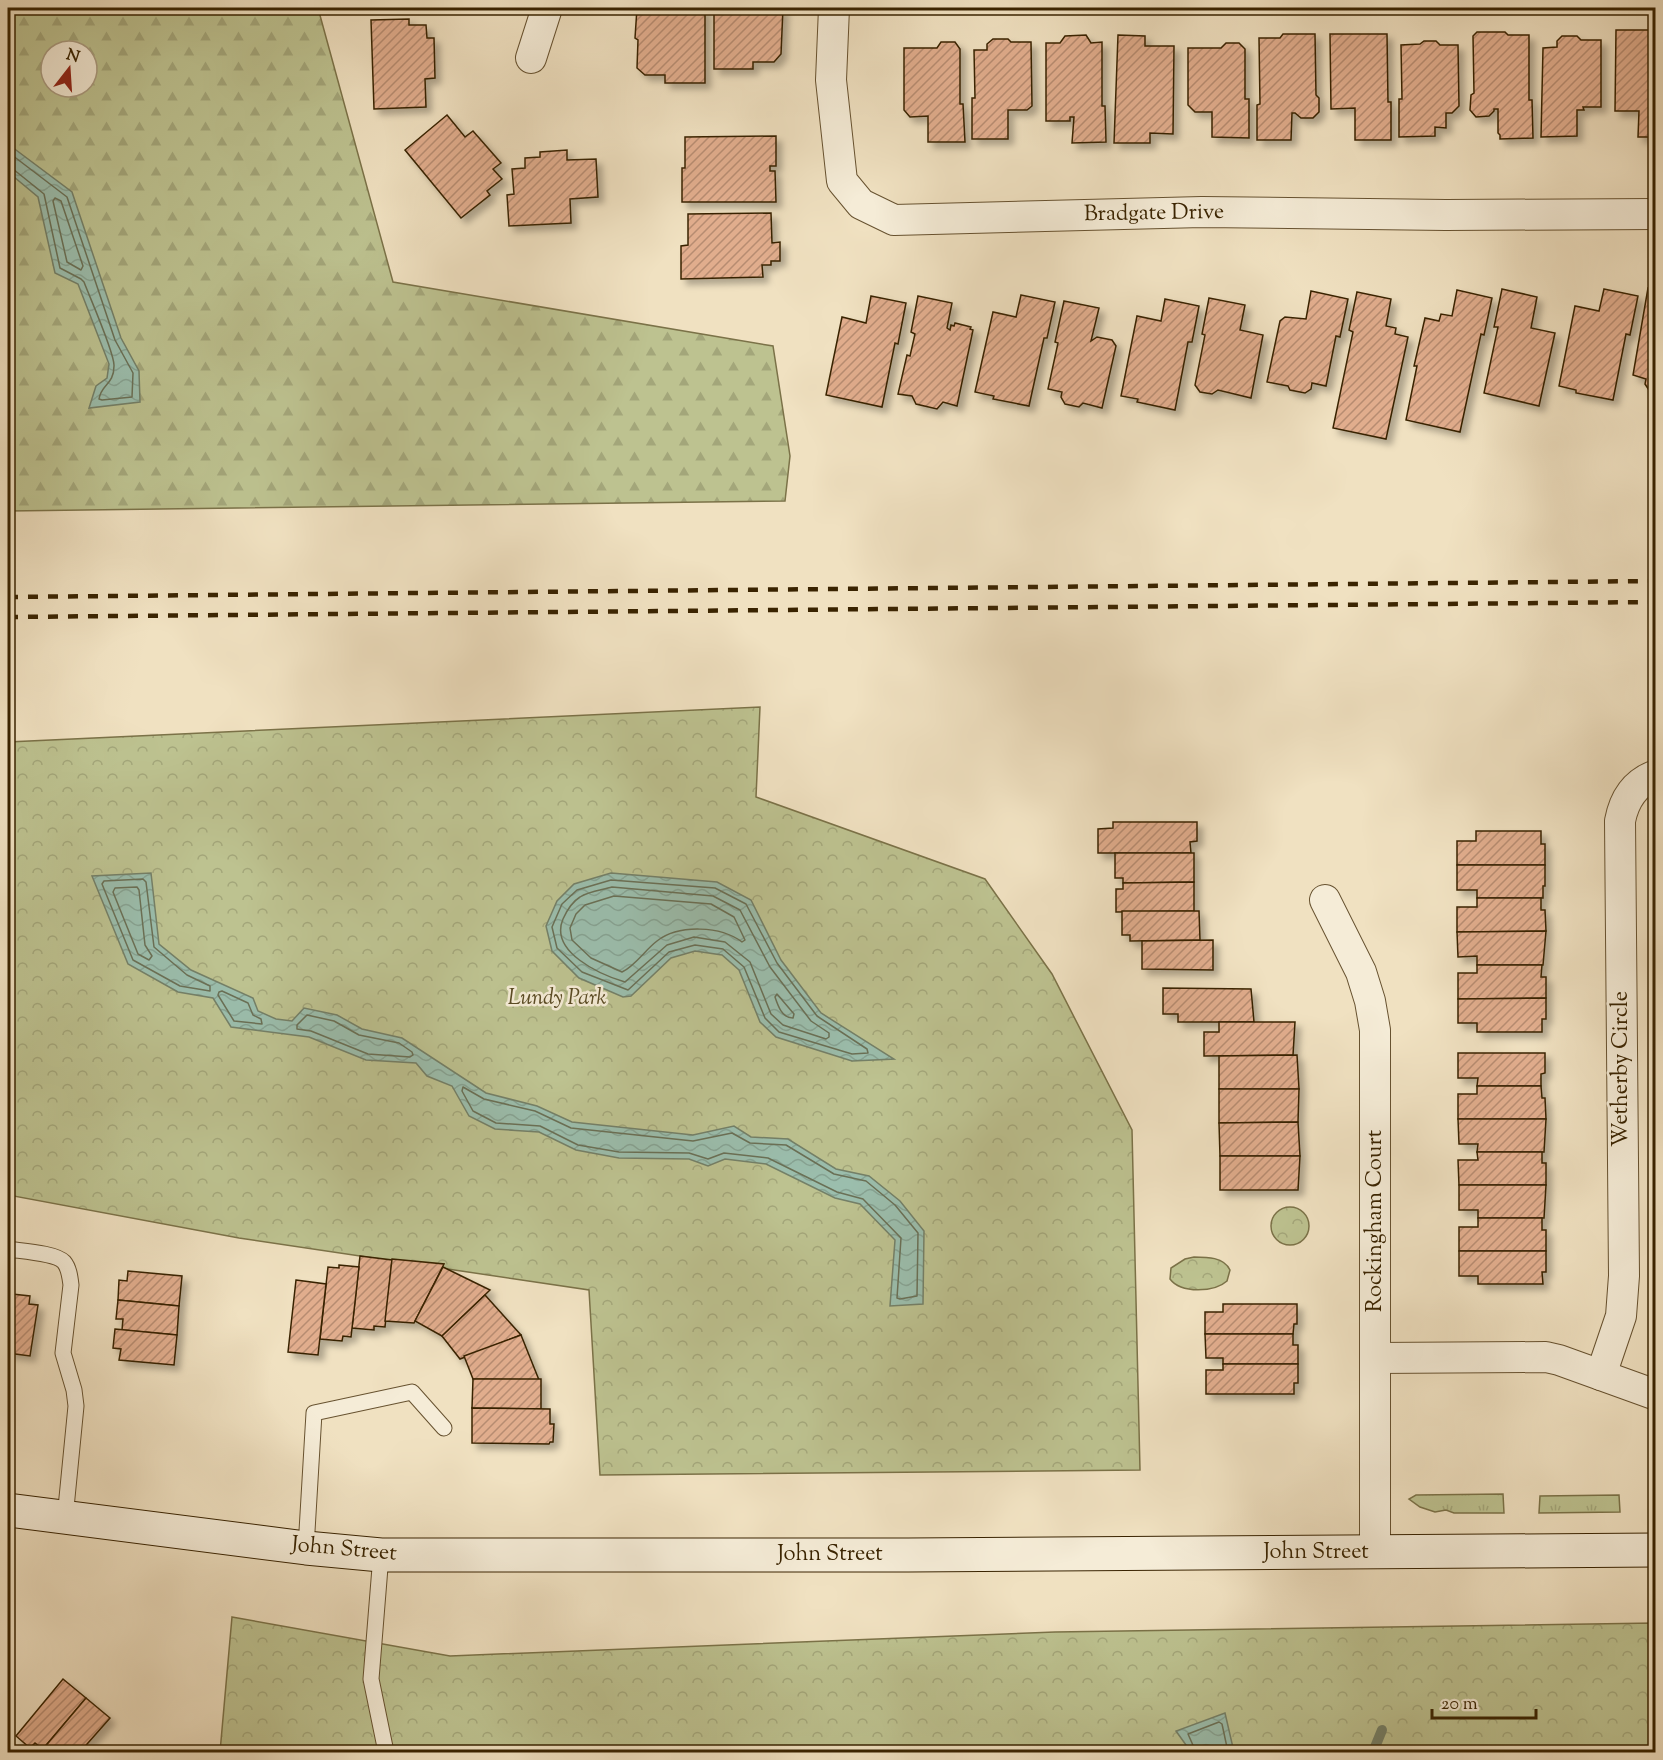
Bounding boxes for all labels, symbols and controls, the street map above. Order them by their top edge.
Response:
north arrow [39,39,99,99]
text: N [63,44,82,70]
street label: Bradgate Drive [1084,197,1224,231]
park label: Lundy Park [507,983,607,1015]
street label: Wetherby Circle [1606,991,1638,1147]
street label: Rockingham Court [1360,1129,1392,1312]
street label: John Street [289,1529,399,1571]
street label: John Street [1262,1537,1369,1569]
street label: John Street [776,1539,883,1571]
scale bar [1432,1682,1536,1720]
text: 20 m [1441,1692,1478,1718]

